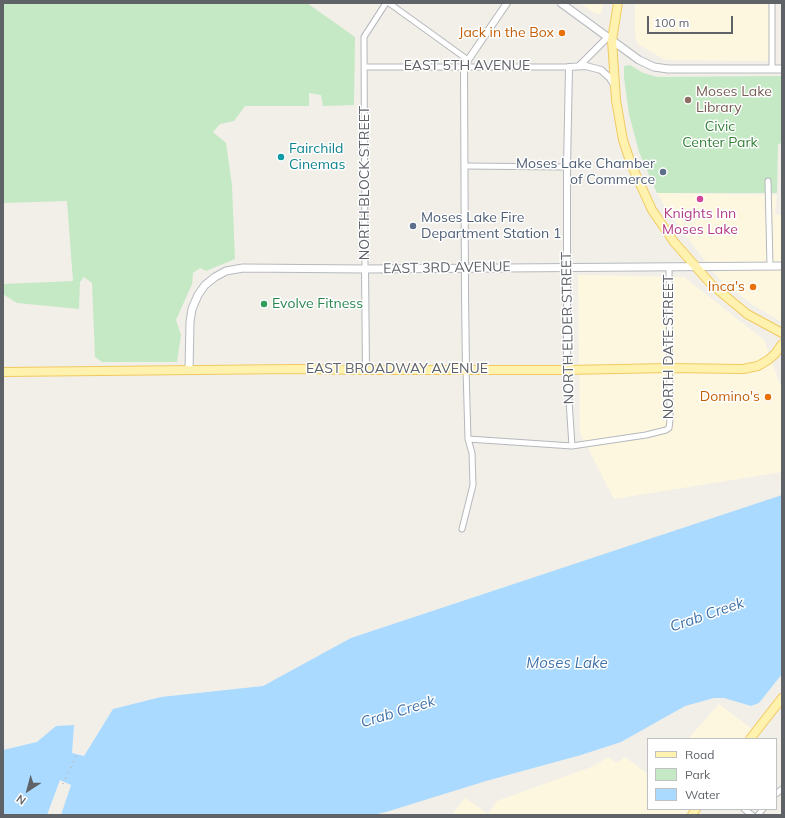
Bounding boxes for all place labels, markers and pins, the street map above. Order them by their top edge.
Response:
place label: Jack in the Box [459,25,554,41]
marker: Jack in the Box [557,28,567,38]
place label: Moses Lake Library [696,84,772,116]
marker: Moses Lake Library [683,95,693,105]
place label: Fairchild Cinemas [289,141,345,174]
marker: Fairchild Cinemas [276,152,286,162]
place label: Moses Lake Chamber of Commerce [516,156,655,188]
marker: Moses Lake Chamber of Commerce [658,167,668,177]
marker: Knights Inn Moses Lake [695,194,705,204]
place label: Knights Inn Moses Lake [662,206,738,238]
place label: Moses Lake Fire Department Station 1 [421,210,561,242]
marker: Moses Lake Fire Department Station 1 [408,221,418,231]
place label: Inca's [708,279,745,295]
marker: Inca's [748,282,758,292]
place label: Evolve Fitness [272,296,363,312]
marker: Evolve Fitness [259,299,269,309]
place label: Domino's [700,389,760,405]
marker: Domino's [763,392,773,402]

